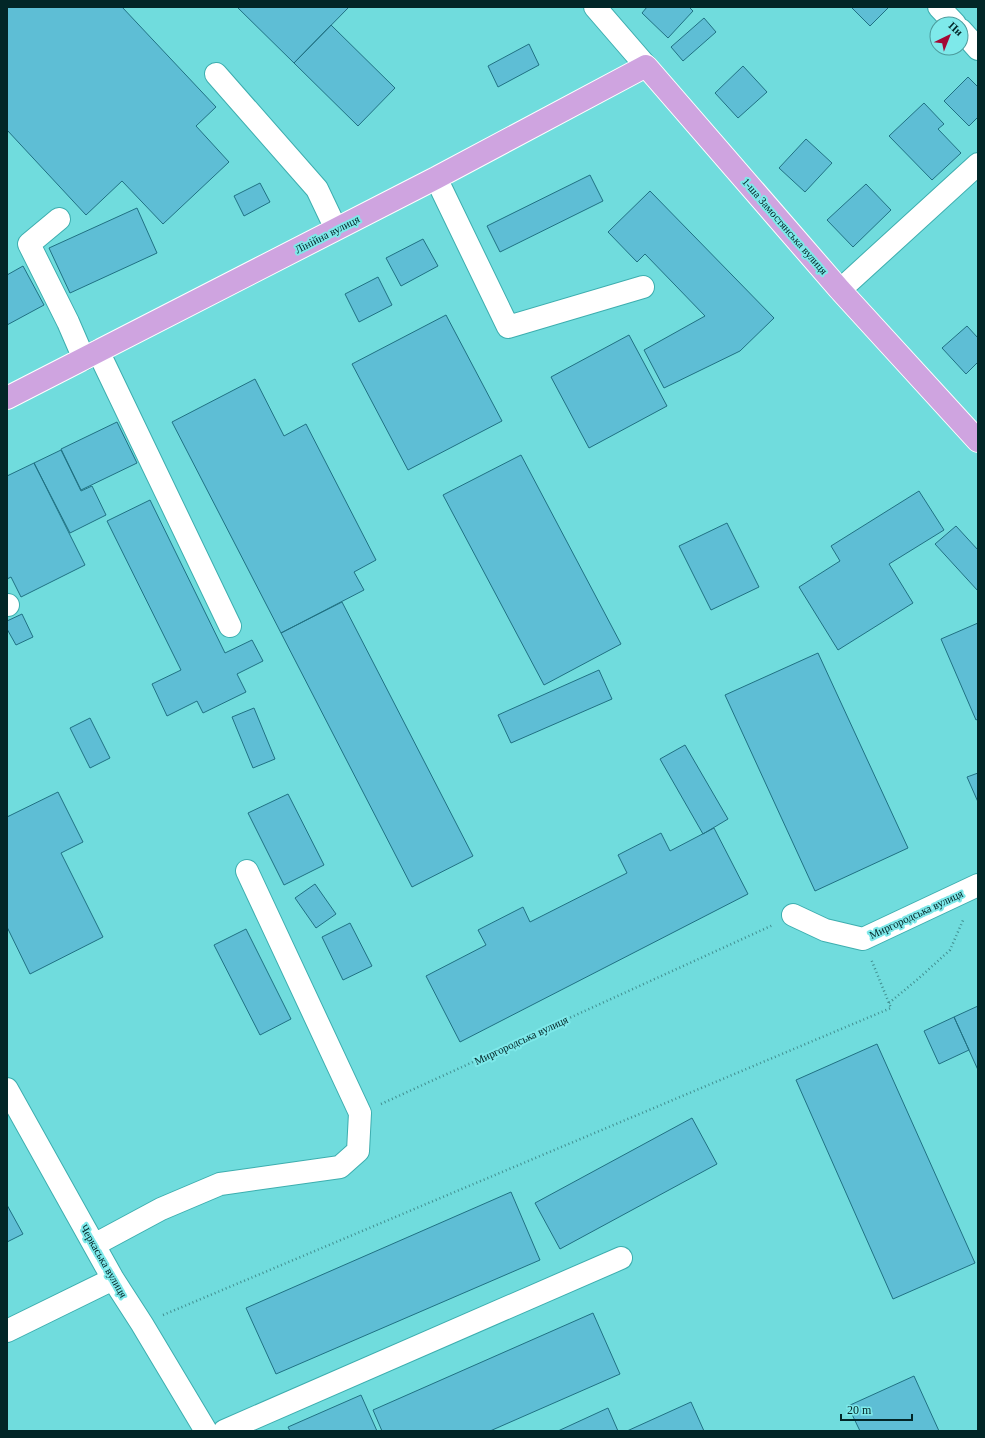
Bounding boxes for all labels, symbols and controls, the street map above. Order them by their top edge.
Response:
north arrow [929,16,969,56]
text: Пн [946,19,966,39]
street label: 1-ша Замостянська вулиця [740,175,830,277]
street label: Лінійна вулиця [293,213,361,255]
street label: Миргородська вулиця [867,887,965,941]
street label: Миргородська вулиця [472,1013,570,1067]
street label: Черкаська вулиця [78,1222,130,1300]
scale bar [841,1396,912,1422]
text: 20 m [847,1403,872,1417]

